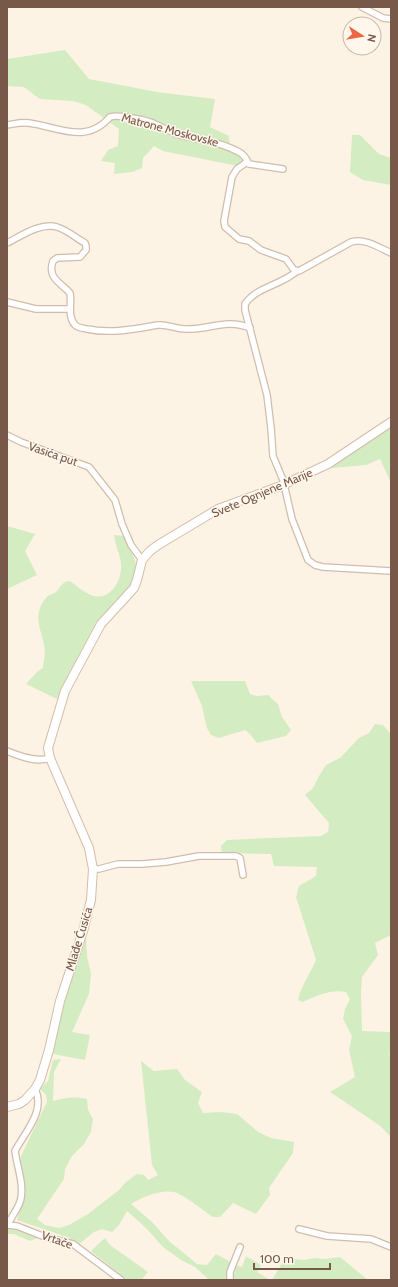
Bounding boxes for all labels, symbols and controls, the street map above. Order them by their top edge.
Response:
north arrow [342,16,382,56]
text: N [364,33,379,43]
street label: Matrone Moskovske [120,109,220,150]
street label: Vasića put [27,438,80,469]
street label: Svete Ognjene Marije [209,465,315,521]
street label: Mlađe Ćusića [62,905,95,973]
street label: Vrtače [40,1227,75,1252]
scale bar [254,1245,330,1271]
text: 100 m [260,1251,294,1266]

